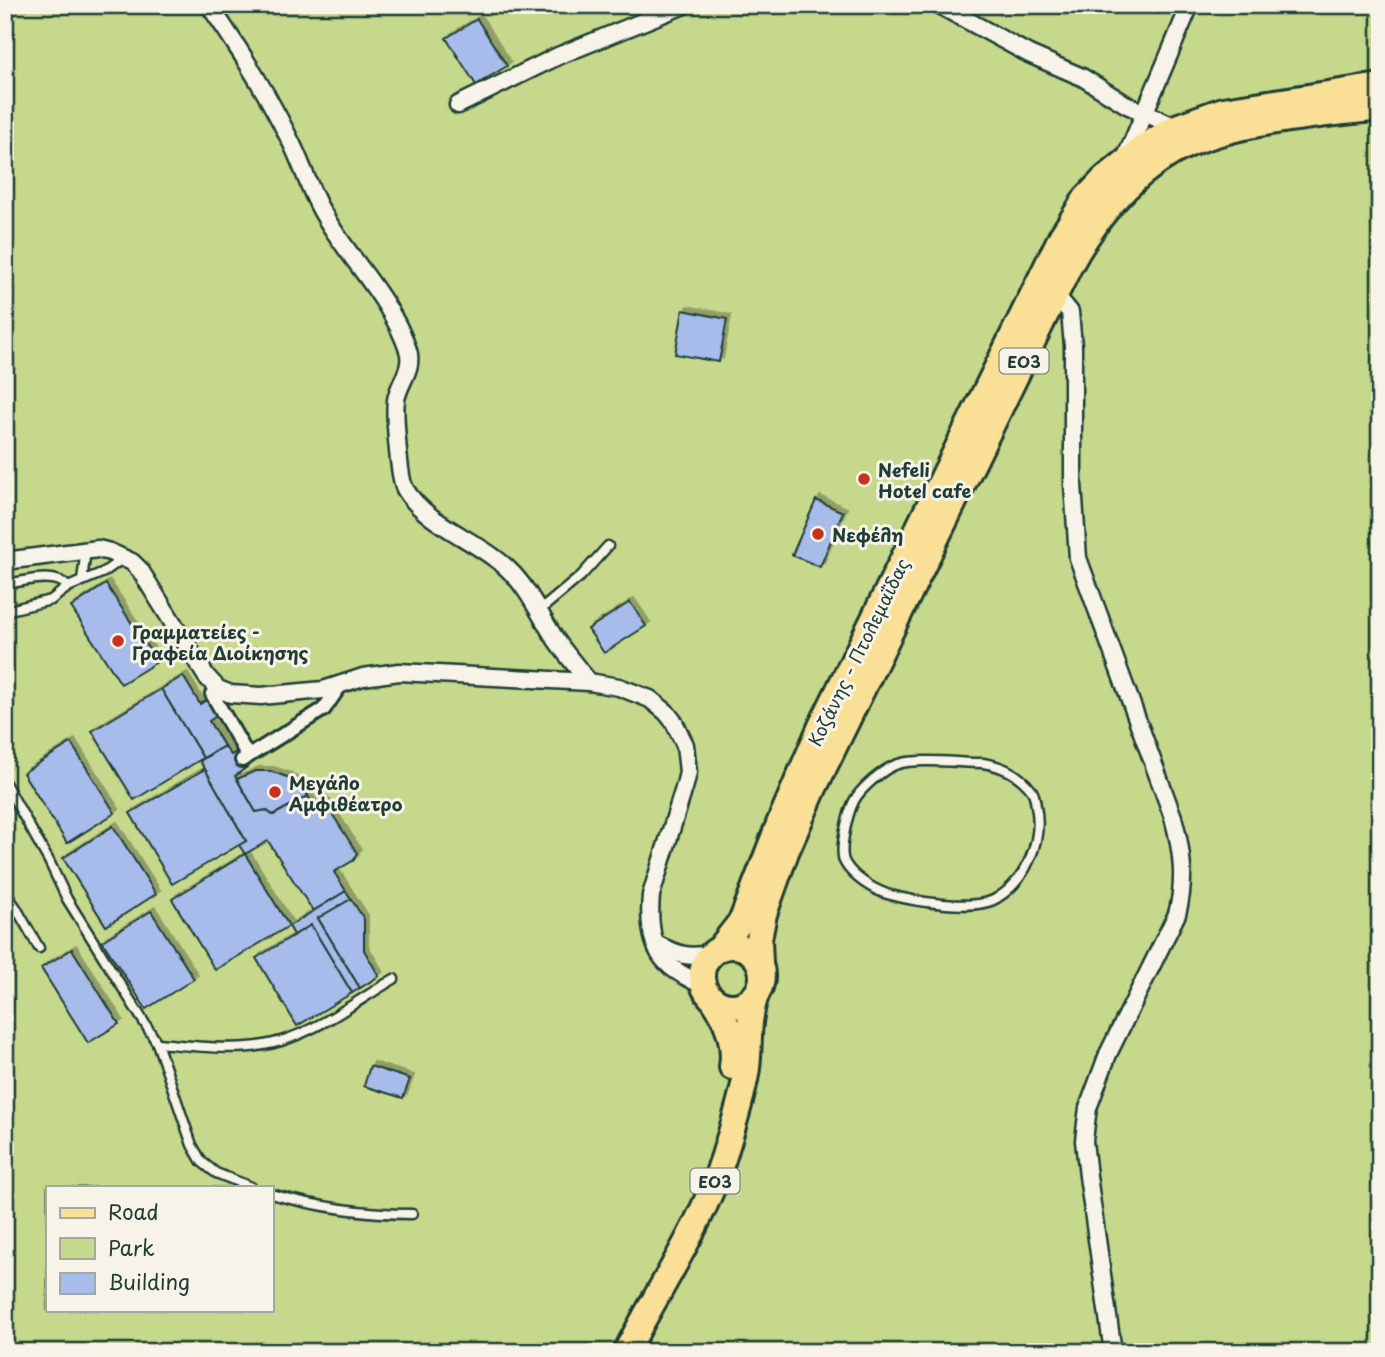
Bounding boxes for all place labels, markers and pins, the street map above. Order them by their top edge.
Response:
place label: Nefeli Hotel cafe [878,456,972,504]
marker: Nefeli Hotel cafe [856,471,872,487]
place label: Νεφέλη [832,521,903,548]
marker: Νεφέλη [810,526,826,542]
place label: Γραμματείες - Γραφεία Διοίκησης [132,618,308,666]
marker: Γραμματείες - Γραφεία Διοίκησης [110,633,126,649]
place label: Μεγάλο Αμφιθέατρο [289,769,403,817]
marker: Μεγάλο Αμφιθέατρο [267,784,283,800]

